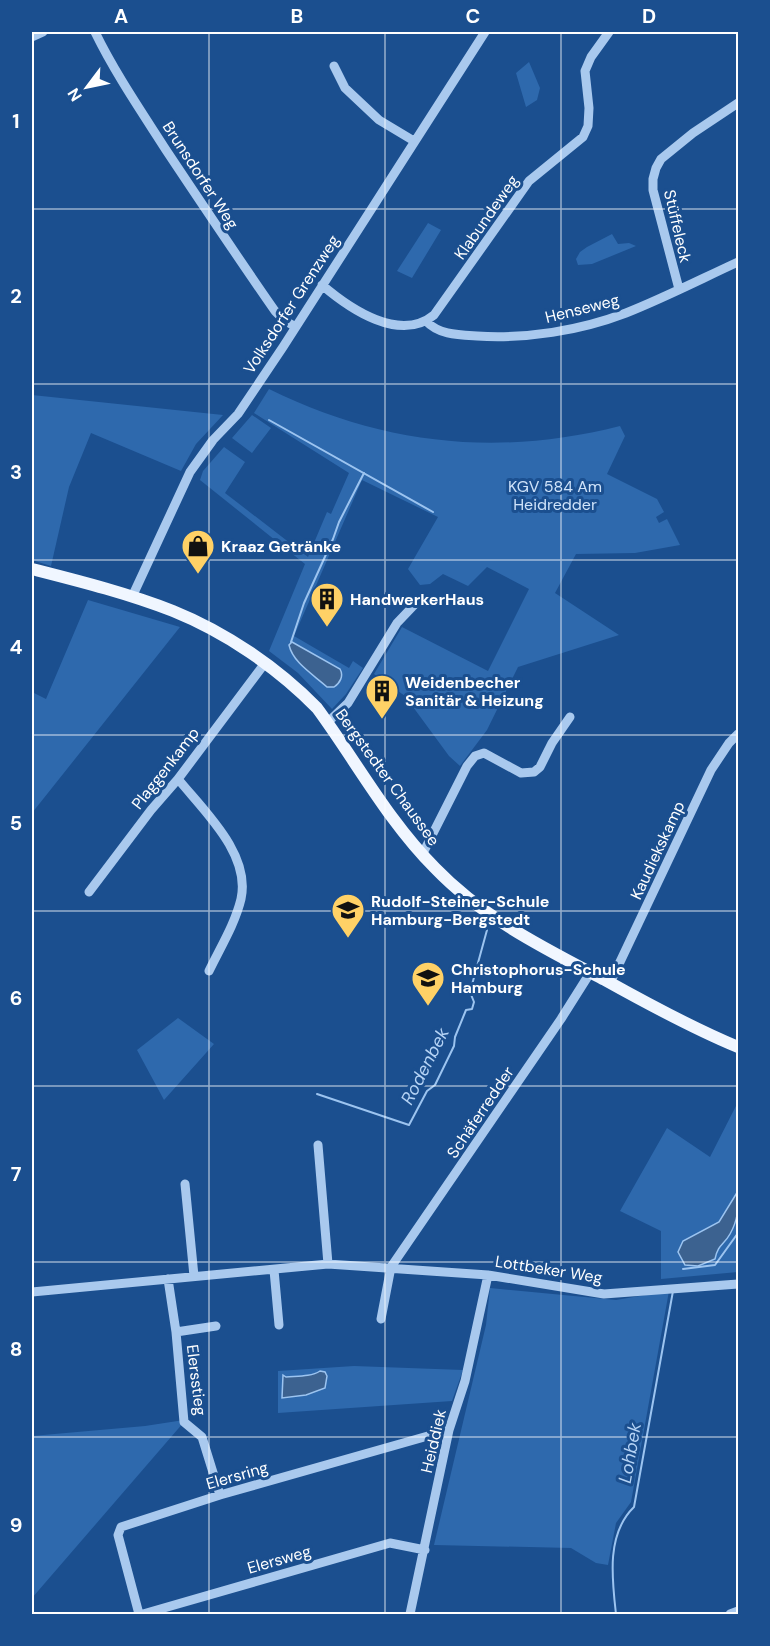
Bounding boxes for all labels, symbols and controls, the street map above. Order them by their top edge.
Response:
text: A [114,3,128,29]
text: B [291,3,303,29]
text: C [466,3,480,29]
text: D [642,3,656,29]
north arrow [57,57,117,117]
text: N [63,84,87,105]
text: 1 [12,108,20,134]
street label: Brunsdorfer Weg [158,117,243,233]
street label: Klabundeweg [450,171,523,264]
street label: Stüffeleck [659,188,696,265]
street label: Volksdorfer Grenzweg [239,231,344,378]
text: 2 [10,283,22,309]
street label: Henseweg [543,289,622,328]
text: 3 [10,459,22,485]
park label: KGV 584 Am Heidredder [508,476,602,515]
shop icon: Kraaz Getränke [180,528,216,575]
place label: Kraaz Getränke [221,536,341,557]
building icon: HandwerkerHaus [309,581,345,628]
place label: HandwerkerHaus [350,589,484,610]
text: 4 [10,634,23,660]
place label: Weidenbecher Sanitär & Heizung [405,672,544,711]
building icon: Weidenbecher Sanitär & Heizung [364,673,400,720]
street label: Bergstedter Chaussee [331,705,444,850]
street label: Plaggenkamp [127,723,204,814]
street label: Kaudiekskamp [625,798,689,903]
text: 5 [10,810,22,836]
place label: Rudolf-Steiner-Schule Hamburg-Bergstedt [371,891,549,930]
school or university icon: Rudolf-Steiner-Schule Hamburg-Bergstedt [330,892,366,939]
place label: Christophorus-Schule Hamburg [451,959,626,998]
school or university icon: Christophorus-Schule Hamburg [410,960,446,1007]
text: 6 [10,985,22,1011]
water label: Rodenbek [395,1023,455,1109]
street label: Schäferredder [442,1062,519,1162]
text: 7 [11,1161,22,1187]
street label: Lottbeker Weg [494,1251,604,1288]
text: 8 [10,1336,22,1362]
street label: Elersstieg [182,1343,211,1417]
street label: Heiddiek [416,1407,451,1475]
water label: Lohbek [613,1420,647,1485]
street label: Elersring [204,1457,271,1494]
text: 9 [10,1512,22,1538]
street label: Elersweg [245,1540,313,1579]

